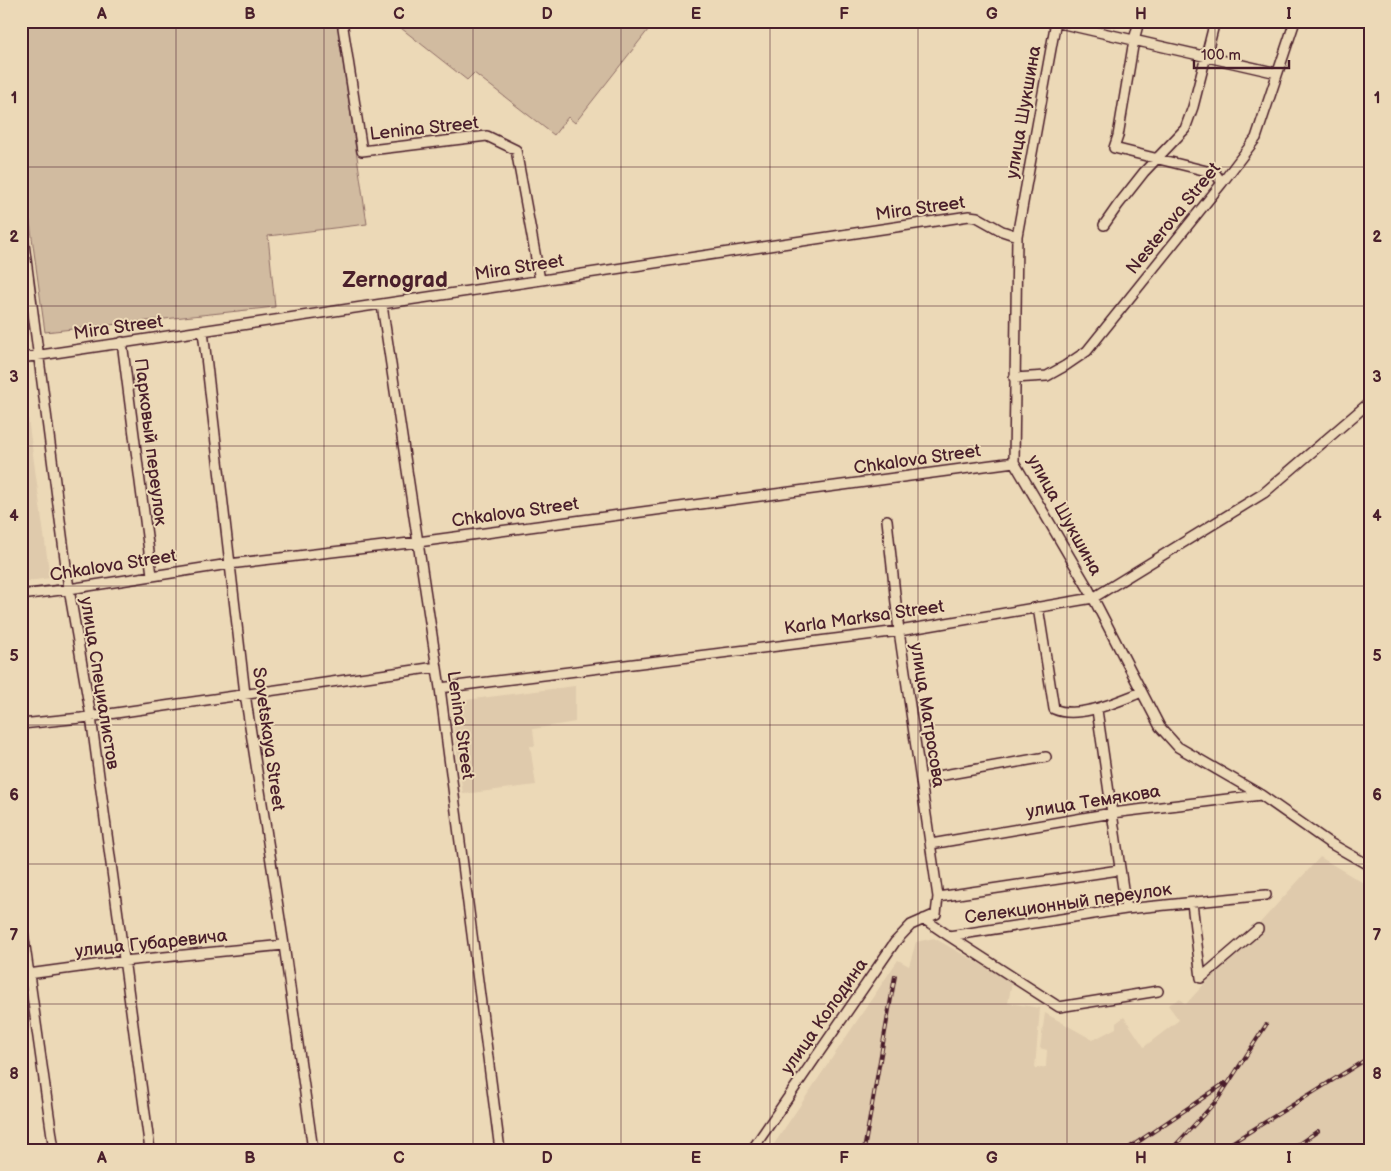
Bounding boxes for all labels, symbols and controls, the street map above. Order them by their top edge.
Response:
text: A [96,5,107,24]
text: B [244,5,256,24]
text: C [393,5,405,24]
text: D [541,5,553,24]
text: E [691,5,701,24]
text: F [839,5,849,24]
text: G [986,5,998,24]
text: H [1135,5,1147,24]
text: I [1286,5,1292,24]
scale bar [1194,38,1288,70]
street label: улица Шукшина [1001,44,1046,180]
text: 100 m [1201,46,1241,65]
text: 1 [11,89,17,108]
text: 1 [1374,89,1380,108]
street label: Lenina Street [369,112,480,145]
street label: Nesterova Street [1122,158,1225,278]
street label: Mira Street [874,192,967,225]
text: 2 [9,228,19,247]
text: 2 [1372,228,1382,247]
street label: Mira Street [473,250,566,285]
district label: Zernograd [342,267,448,294]
street label: Mira Street [72,311,165,344]
street label: Парковый переулок [130,357,171,527]
text: 3 [9,368,19,387]
text: 3 [1372,368,1382,387]
street label: Chkalova Street [852,440,982,479]
street label: улица Шукшина [1023,451,1107,580]
street label: Chkalova Street [450,493,580,532]
text: 4 [9,507,19,526]
text: 4 [1372,507,1382,526]
street label: Chkalova Street [48,545,178,586]
street label: улица Специалистов [75,595,124,771]
street label: Karla Marksa Street [783,596,946,639]
street label: улица Матросова [906,641,949,789]
text: 5 [9,647,19,666]
text: 5 [1372,647,1382,666]
street label: Sovetskaya Street [248,666,289,813]
street label: Lenina Street [443,670,479,781]
street label: улица Темякова [1024,780,1162,822]
text: 6 [9,786,19,805]
text: 6 [1372,786,1382,805]
street label: Селекционный переулок [963,879,1173,928]
street label: улица Губаревича [74,925,229,962]
text: 7 [10,926,19,945]
text: 7 [1373,926,1382,945]
street label: улица Колодина [777,954,872,1078]
text: 8 [9,1065,19,1084]
text: 8 [1372,1065,1382,1084]
text: A [96,1149,107,1168]
text: B [244,1149,256,1168]
text: C [393,1149,405,1168]
text: D [541,1149,553,1168]
text: E [691,1149,701,1168]
text: F [839,1149,849,1168]
text: G [986,1149,998,1168]
text: H [1135,1149,1147,1168]
text: I [1286,1149,1292,1168]

